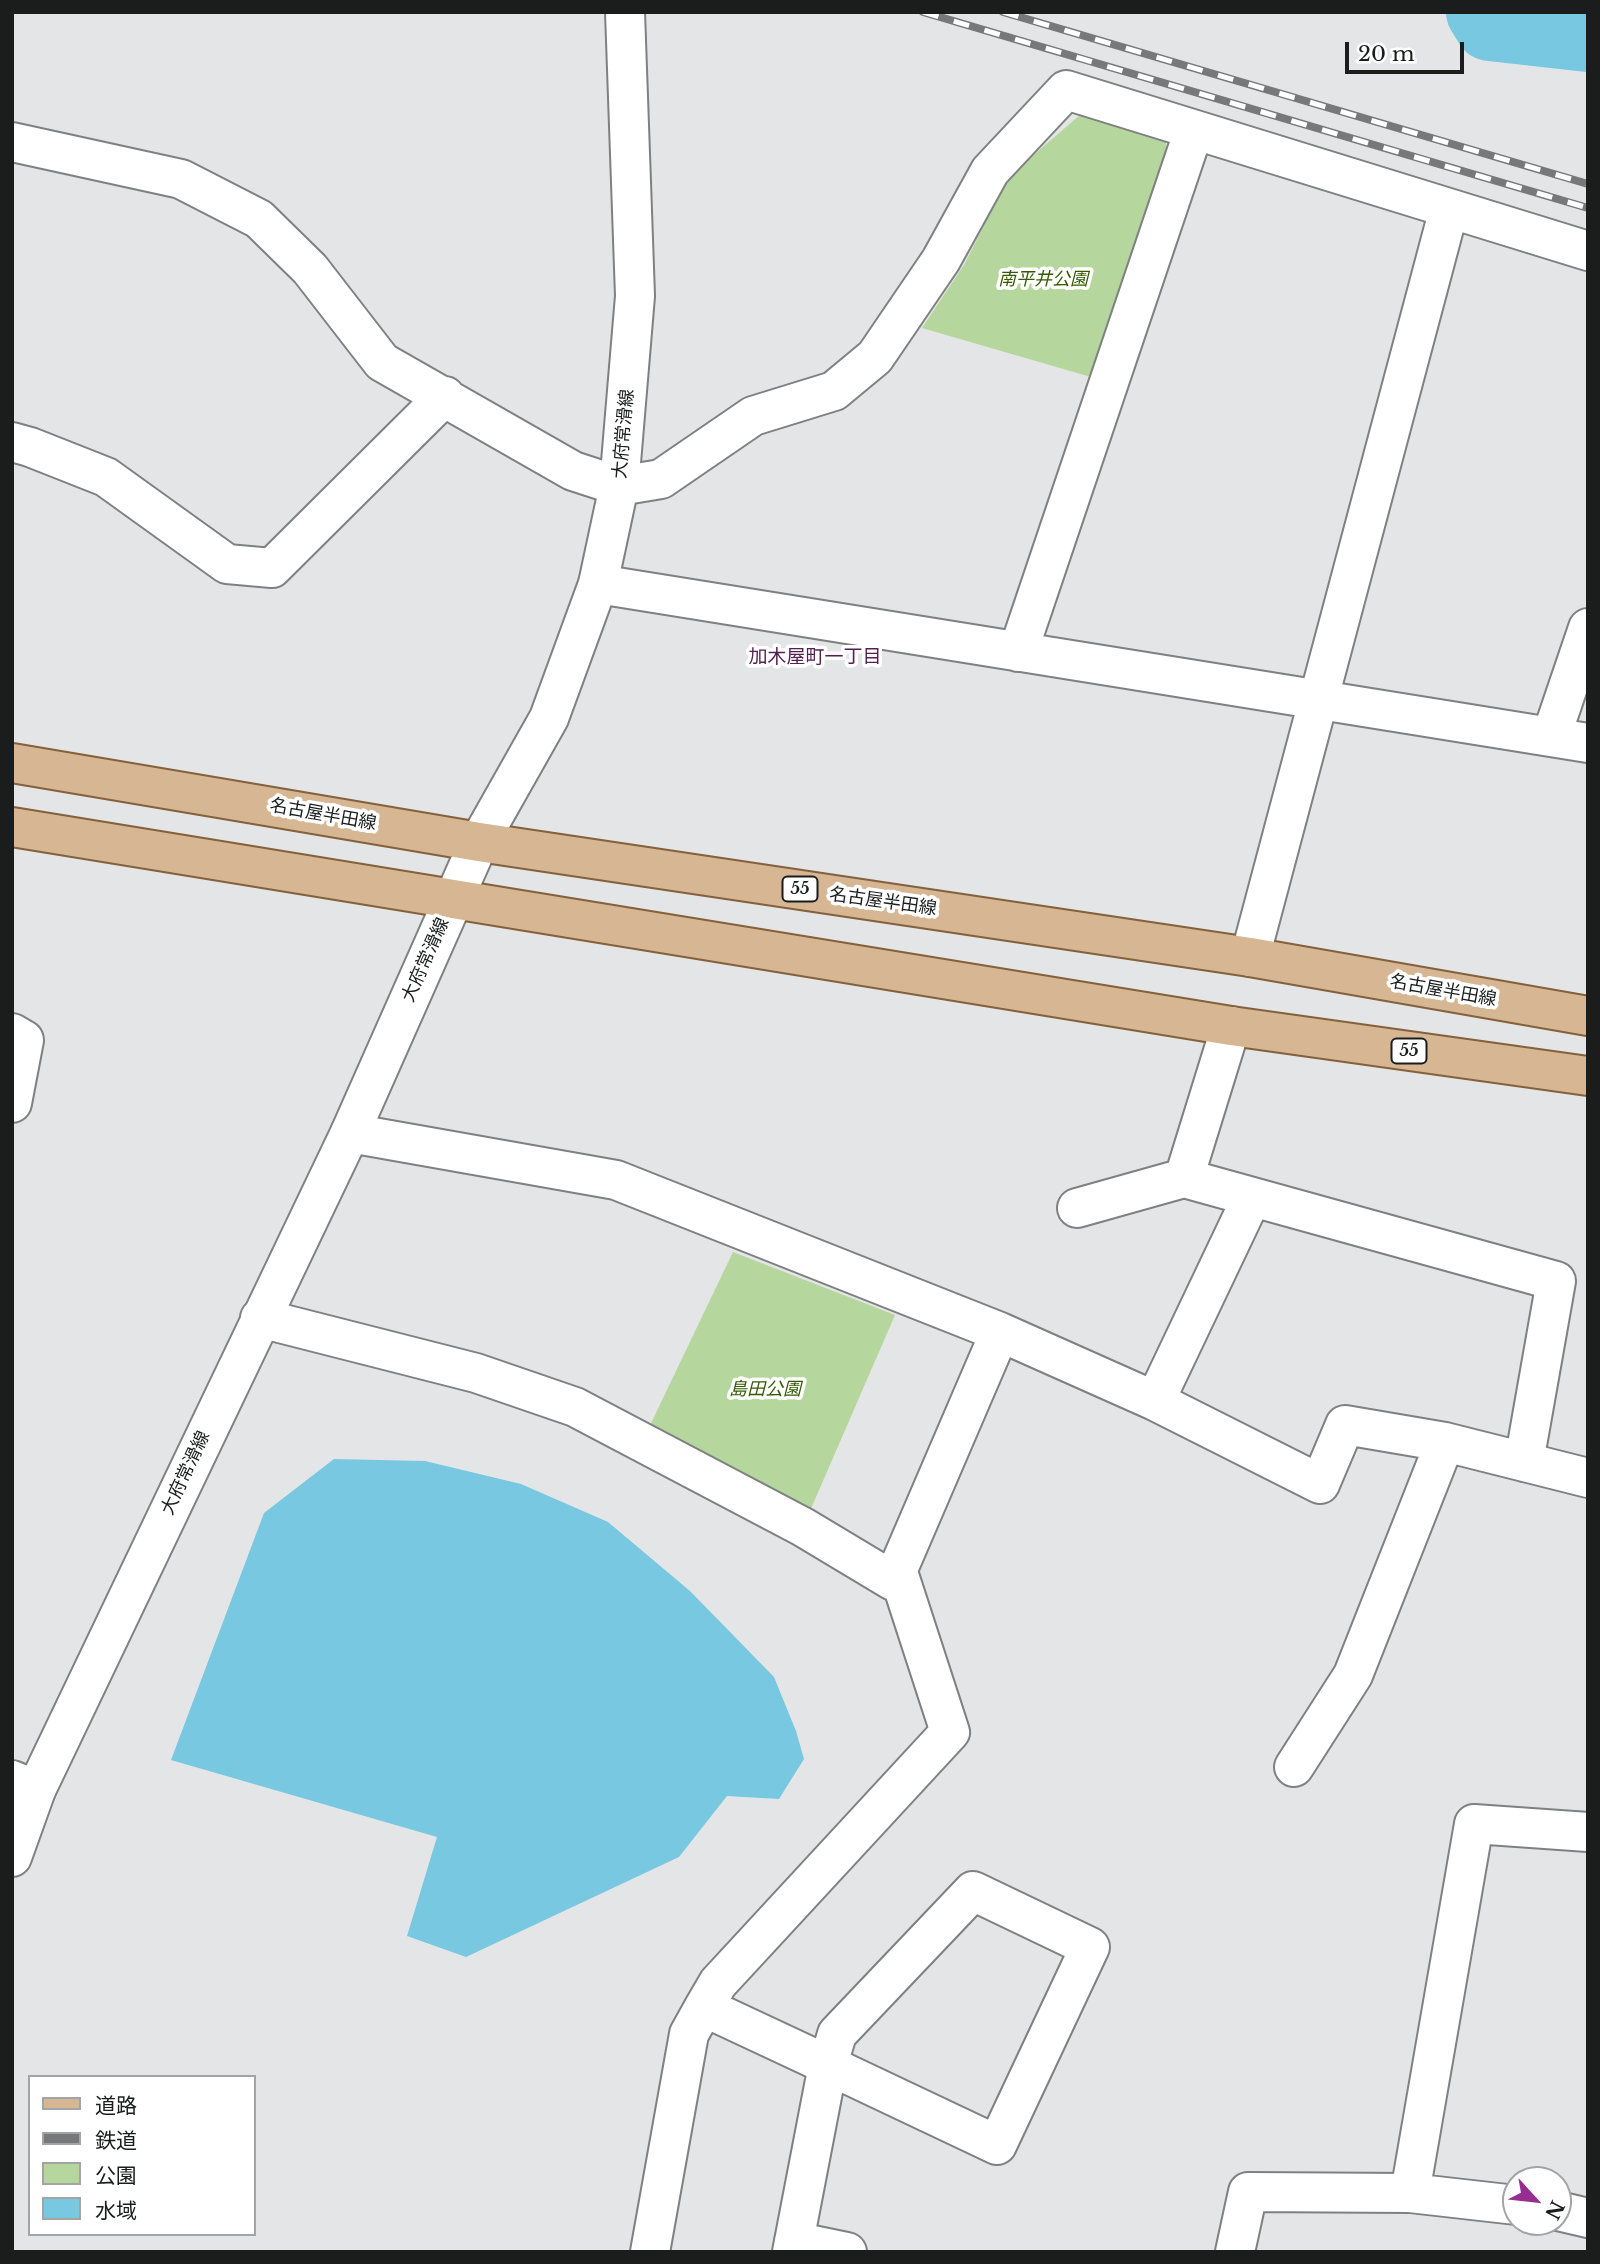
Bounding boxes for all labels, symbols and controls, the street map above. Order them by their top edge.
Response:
scale bar [1348,28,1467,72]
text: 20 m [1358,41,1415,67]
park label: 南平井公園 [998,269,1088,291]
street label: 大府常滑線 [609,388,639,480]
district label: 加木屋町一丁目 [749,647,881,669]
street label: 名古屋半田線 [268,795,378,835]
road number: 55 [782,876,818,902]
street label: 名古屋半田線 [828,884,938,920]
street label: 大府常滑線 [398,914,454,1006]
street label: 名古屋半田線 [1388,971,1498,1011]
road number: 55 [1392,1038,1426,1064]
park label: 島田公園 [729,1379,801,1401]
street label: 大府常滑線 [157,1428,215,1518]
legend [28,2075,256,2236]
text: 道路 [95,2093,137,2119]
text: 鉄道 [95,2128,137,2154]
text: 公園 [95,2163,137,2189]
north arrow [1502,2166,1572,2236]
text: N [1540,2197,1569,2223]
text: 水域 [95,2198,137,2224]

